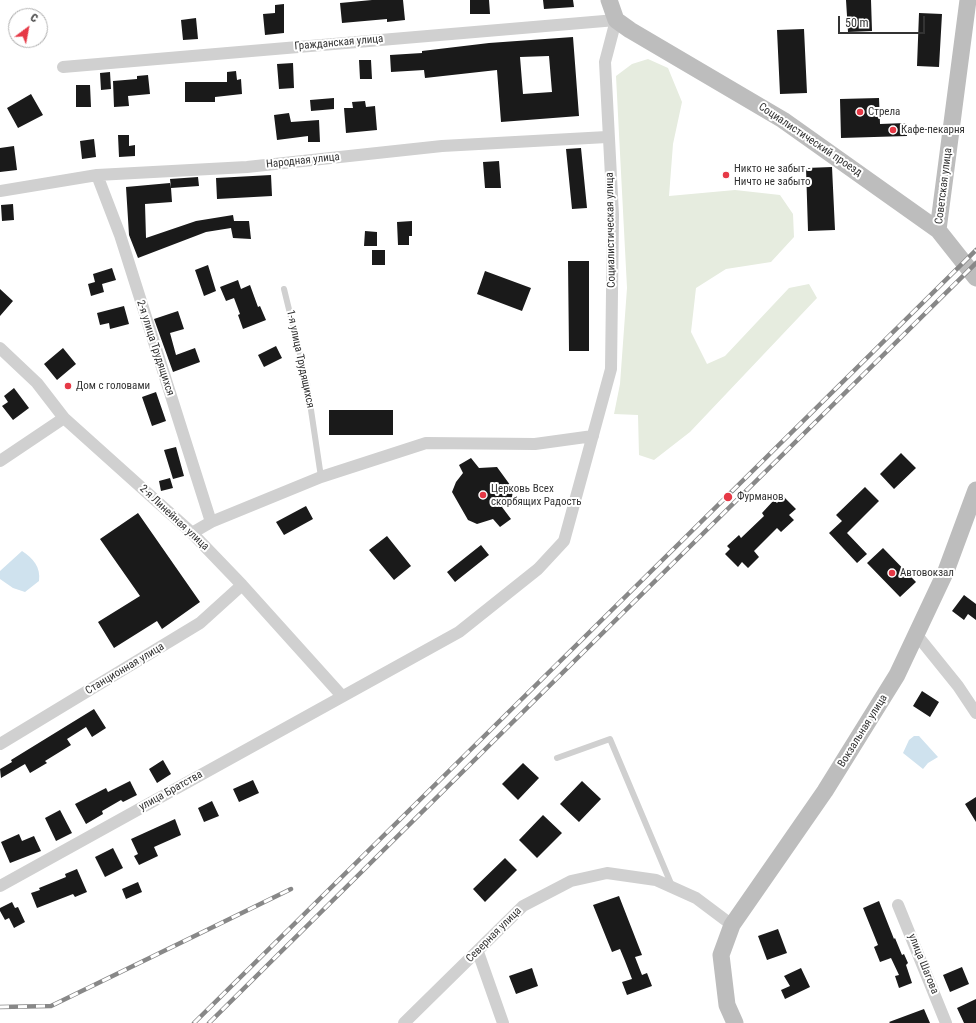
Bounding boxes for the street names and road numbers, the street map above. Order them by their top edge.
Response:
street label: Гражданская улица [294,33,384,53]
street label: Социалистический проезд [756,100,864,180]
street label: Советская улица [933,147,955,225]
street label: Народная улица [266,151,340,171]
street label: Социалистическая улица [603,172,619,288]
street label: 2-я улица Трудящихся [133,299,177,397]
street label: 1-я улица Трудящихся [283,309,317,409]
street label: 2-я Линейная улица [137,482,211,554]
street label: Станционная улица [83,640,167,698]
street label: Вокзальная улица [835,692,891,770]
street label: улица Братства [137,768,205,814]
street label: Северная улица [464,905,524,965]
street label: улица Шагова [905,932,941,996]

